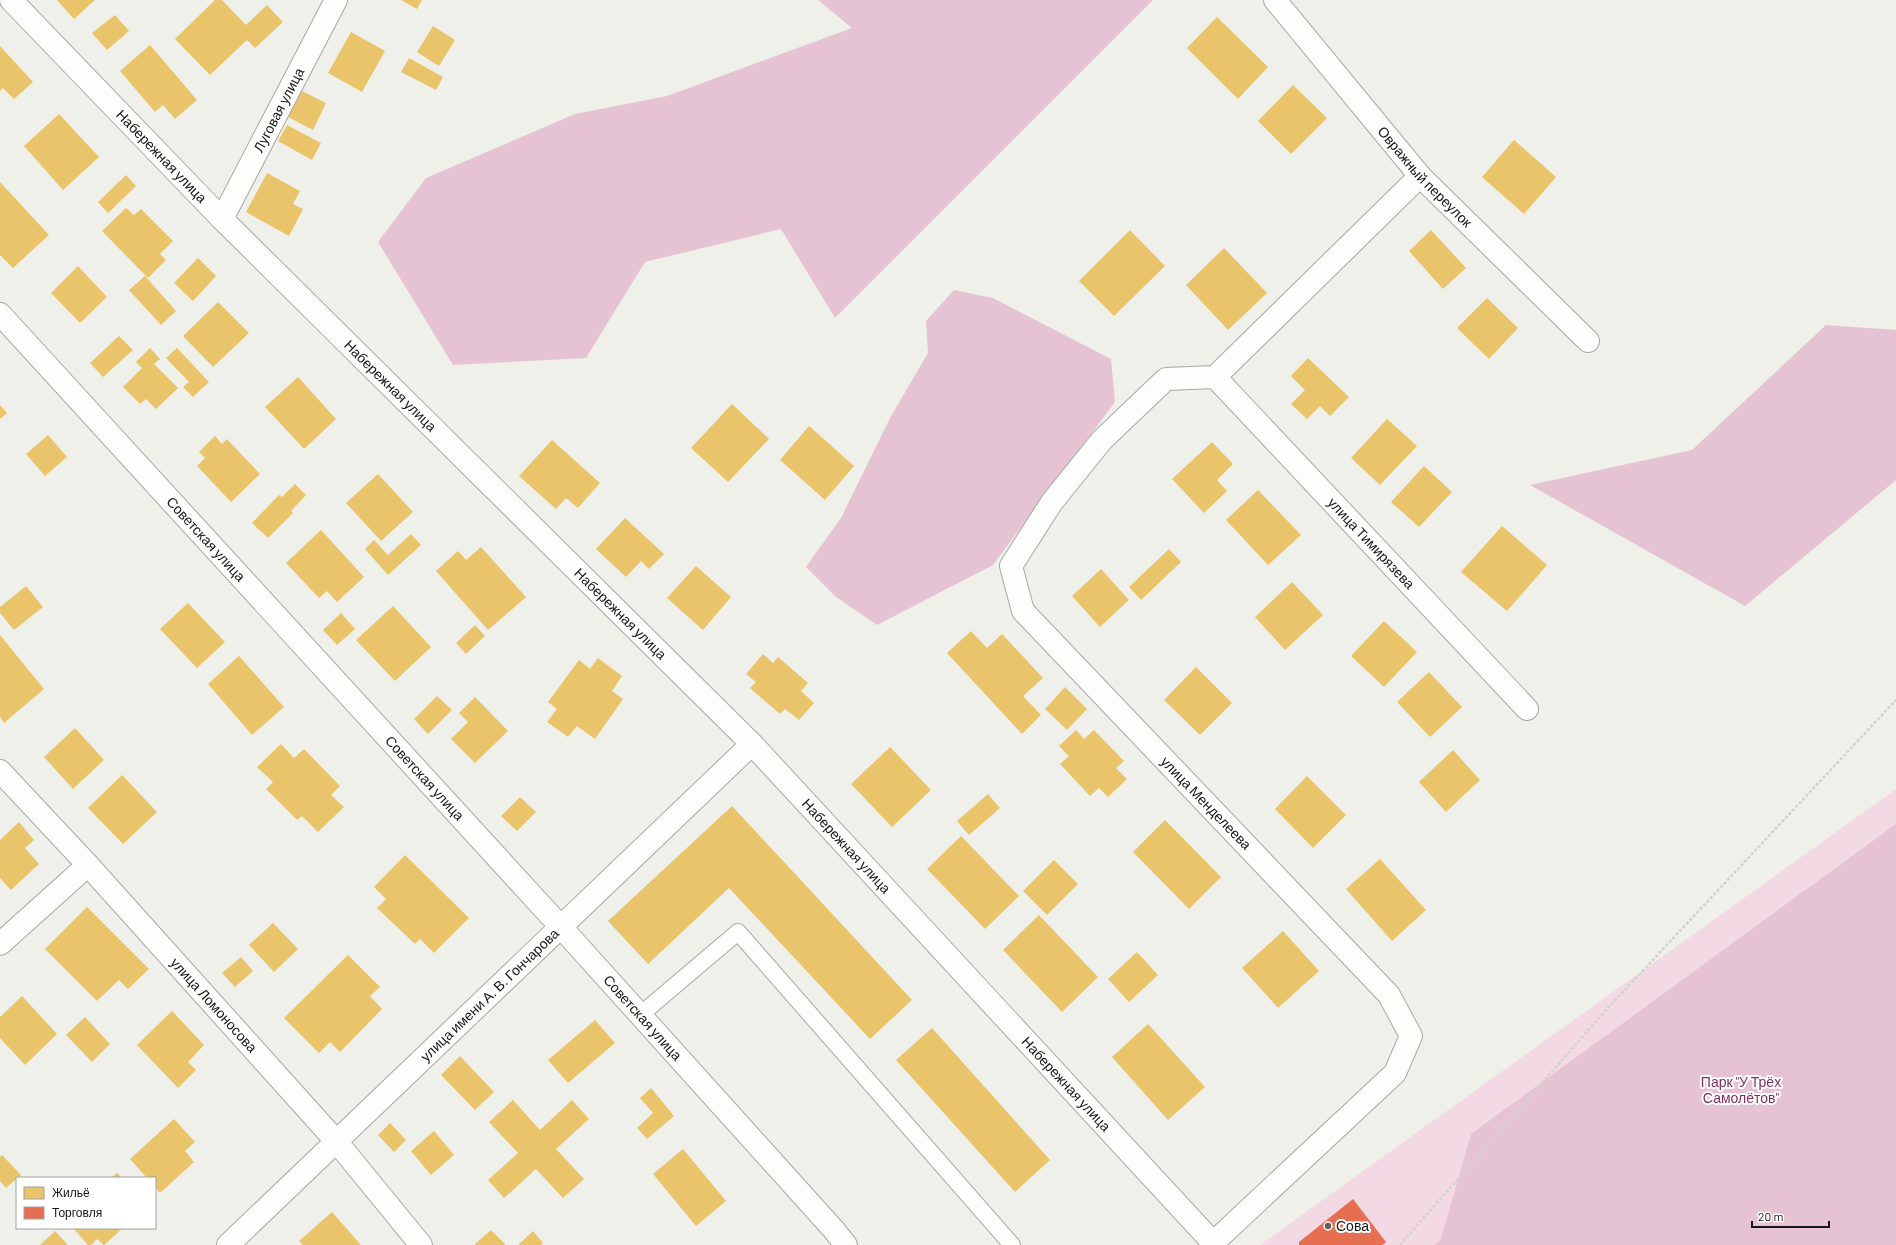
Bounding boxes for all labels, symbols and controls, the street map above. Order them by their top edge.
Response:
street label: Луговая улица [249,64,307,155]
street label: Набережная улица [113,106,211,206]
street label: Овражный переулок [1375,123,1477,231]
street label: Набережная улица [341,336,440,435]
street label: Советская улица [163,493,249,585]
street label: улица Тимирязева [1325,494,1419,592]
street label: Набережная улица [571,564,671,663]
street label: Советская улица [382,732,468,824]
street label: улица Менделеева [1158,753,1255,853]
street label: Набережная улица [799,795,895,897]
street label: улица имени А. В. Гончарова [417,924,562,1065]
street label: улица Ломоносова [167,954,261,1056]
street label: Советская улица [600,971,686,1064]
street label: Набережная улица [1019,1033,1115,1135]
park label: Парк "У Трёх Самолётов" [1701,1073,1781,1106]
legend [16,1177,156,1229]
text: Жильё [52,1185,90,1199]
scale bar [1752,1203,1829,1229]
text: Торговля [52,1205,102,1220]
text: 20 m [1758,1209,1784,1223]
place label: Сова [1336,1217,1369,1234]
marker: Сова [1323,1221,1333,1231]

